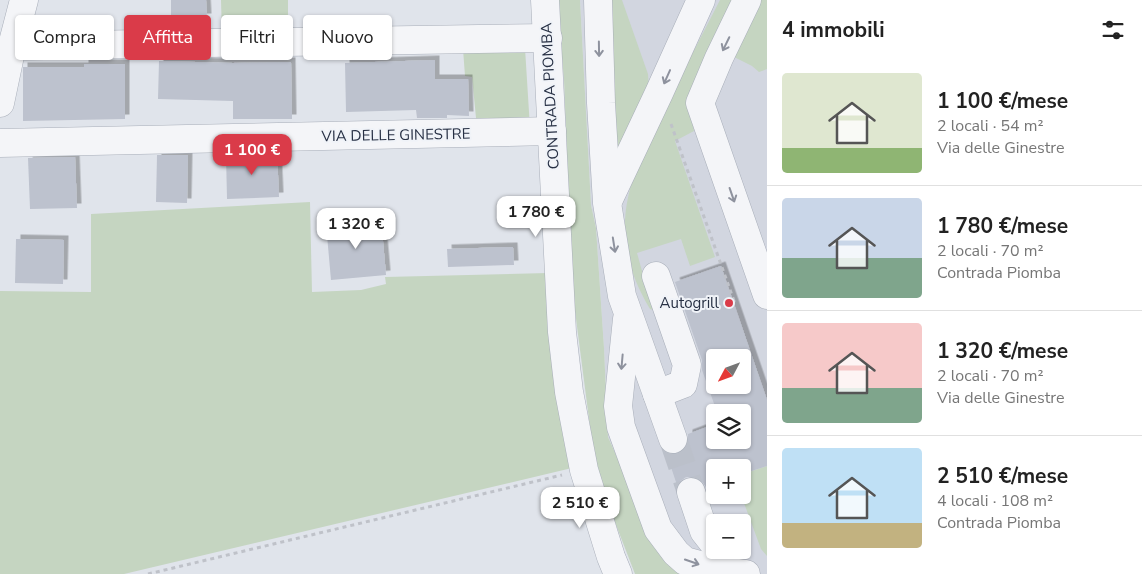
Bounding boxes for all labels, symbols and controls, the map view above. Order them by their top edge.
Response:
chip: Compra [15,15,114,60]
chip: Affitta [124,15,211,60]
chip: Filtri [221,15,293,60]
chip: Nuovo [303,15,392,60]
text: 4 immobili [782,16,885,44]
icon: filters [1099,16,1127,44]
street label: CONTRADA PIOMBA [536,22,564,170]
one-way arrow [721,36,730,51]
one-way arrow [595,40,604,56]
one-way arrow [661,69,671,84]
text: 1 100 €/mese [937,87,1068,115]
icon: home [822,93,882,153]
text: 2 locali · 54 m² [937,115,1044,137]
street label: VIA DELLE GINESTRE [320,124,471,146]
pin: 1 100 € [206,134,298,176]
text: Via delle Ginestre [937,137,1064,159]
text: 1 100 € [224,139,280,161]
one-way arrow [728,187,737,203]
pin: 1 780 € [490,196,582,238]
text: 1 780 € [508,201,564,223]
pin: 1 320 € [310,208,402,250]
text: 1 780 €/mese [937,212,1068,240]
text: 1 320 € [328,213,384,235]
icon: home [822,218,882,278]
one-way arrow [609,237,619,253]
text: 2 locali · 70 m² [937,240,1044,262]
text: Contrada Piomba [937,262,1061,284]
place label: Autogrill [660,293,720,313]
marker: Autogrill [723,297,735,309]
text: 1 320 €/mese [937,337,1068,365]
icon: home [822,343,882,403]
north arrow [706,349,751,394]
map controls [706,349,751,559]
one-way arrow [618,354,627,370]
text: 2 locali · 70 m² [937,365,1044,387]
text: Via delle Ginestre [937,387,1064,409]
button: layers [706,404,751,449]
button: + [706,459,751,504]
text: 2 510 €/mese [937,462,1068,490]
icon: home [822,468,882,528]
pin: 2 510 € [534,486,626,529]
text: 4 locali · 108 m² [937,490,1053,512]
text: 2 510 € [552,492,608,514]
text: Contrada Piomba [937,512,1061,534]
button: − [706,514,751,559]
one-way arrow [684,558,700,568]

